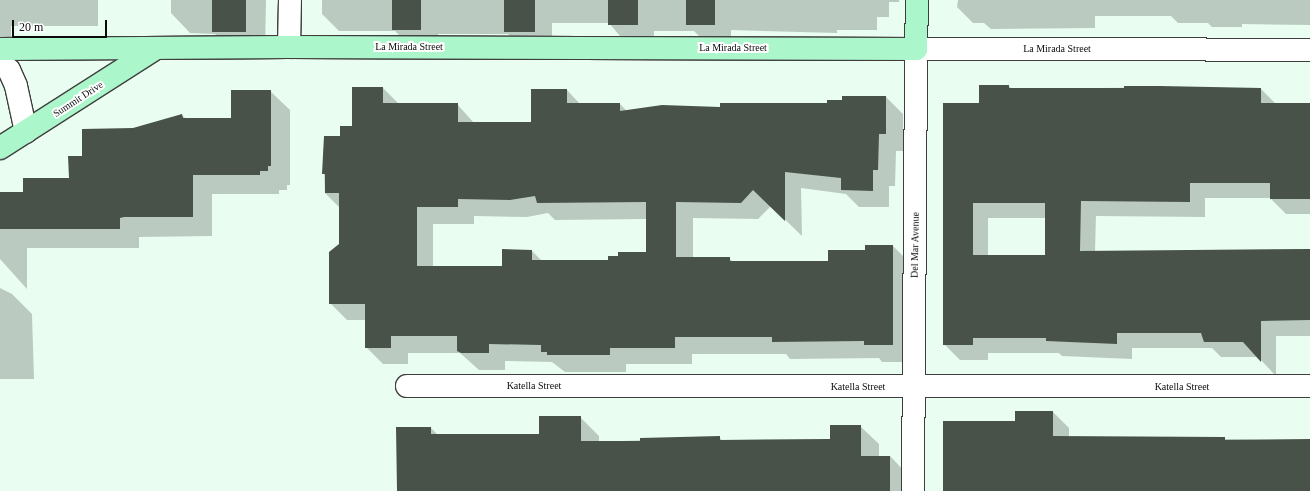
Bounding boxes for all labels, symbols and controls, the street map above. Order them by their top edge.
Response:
scale bar [14,12,109,38]
text: 20 m [19,20,43,34]
street label: La Mirada Street [375,41,443,53]
street label: La Mirada Street [699,42,767,54]
street label: La Mirada Street [1023,43,1091,55]
street label: Summit Drive [51,78,105,120]
street label: Del Mar Avenue [908,212,922,278]
street label: Katella Street [507,380,561,392]
street label: Katella Street [831,381,885,393]
street label: Katella Street [1155,381,1209,393]

